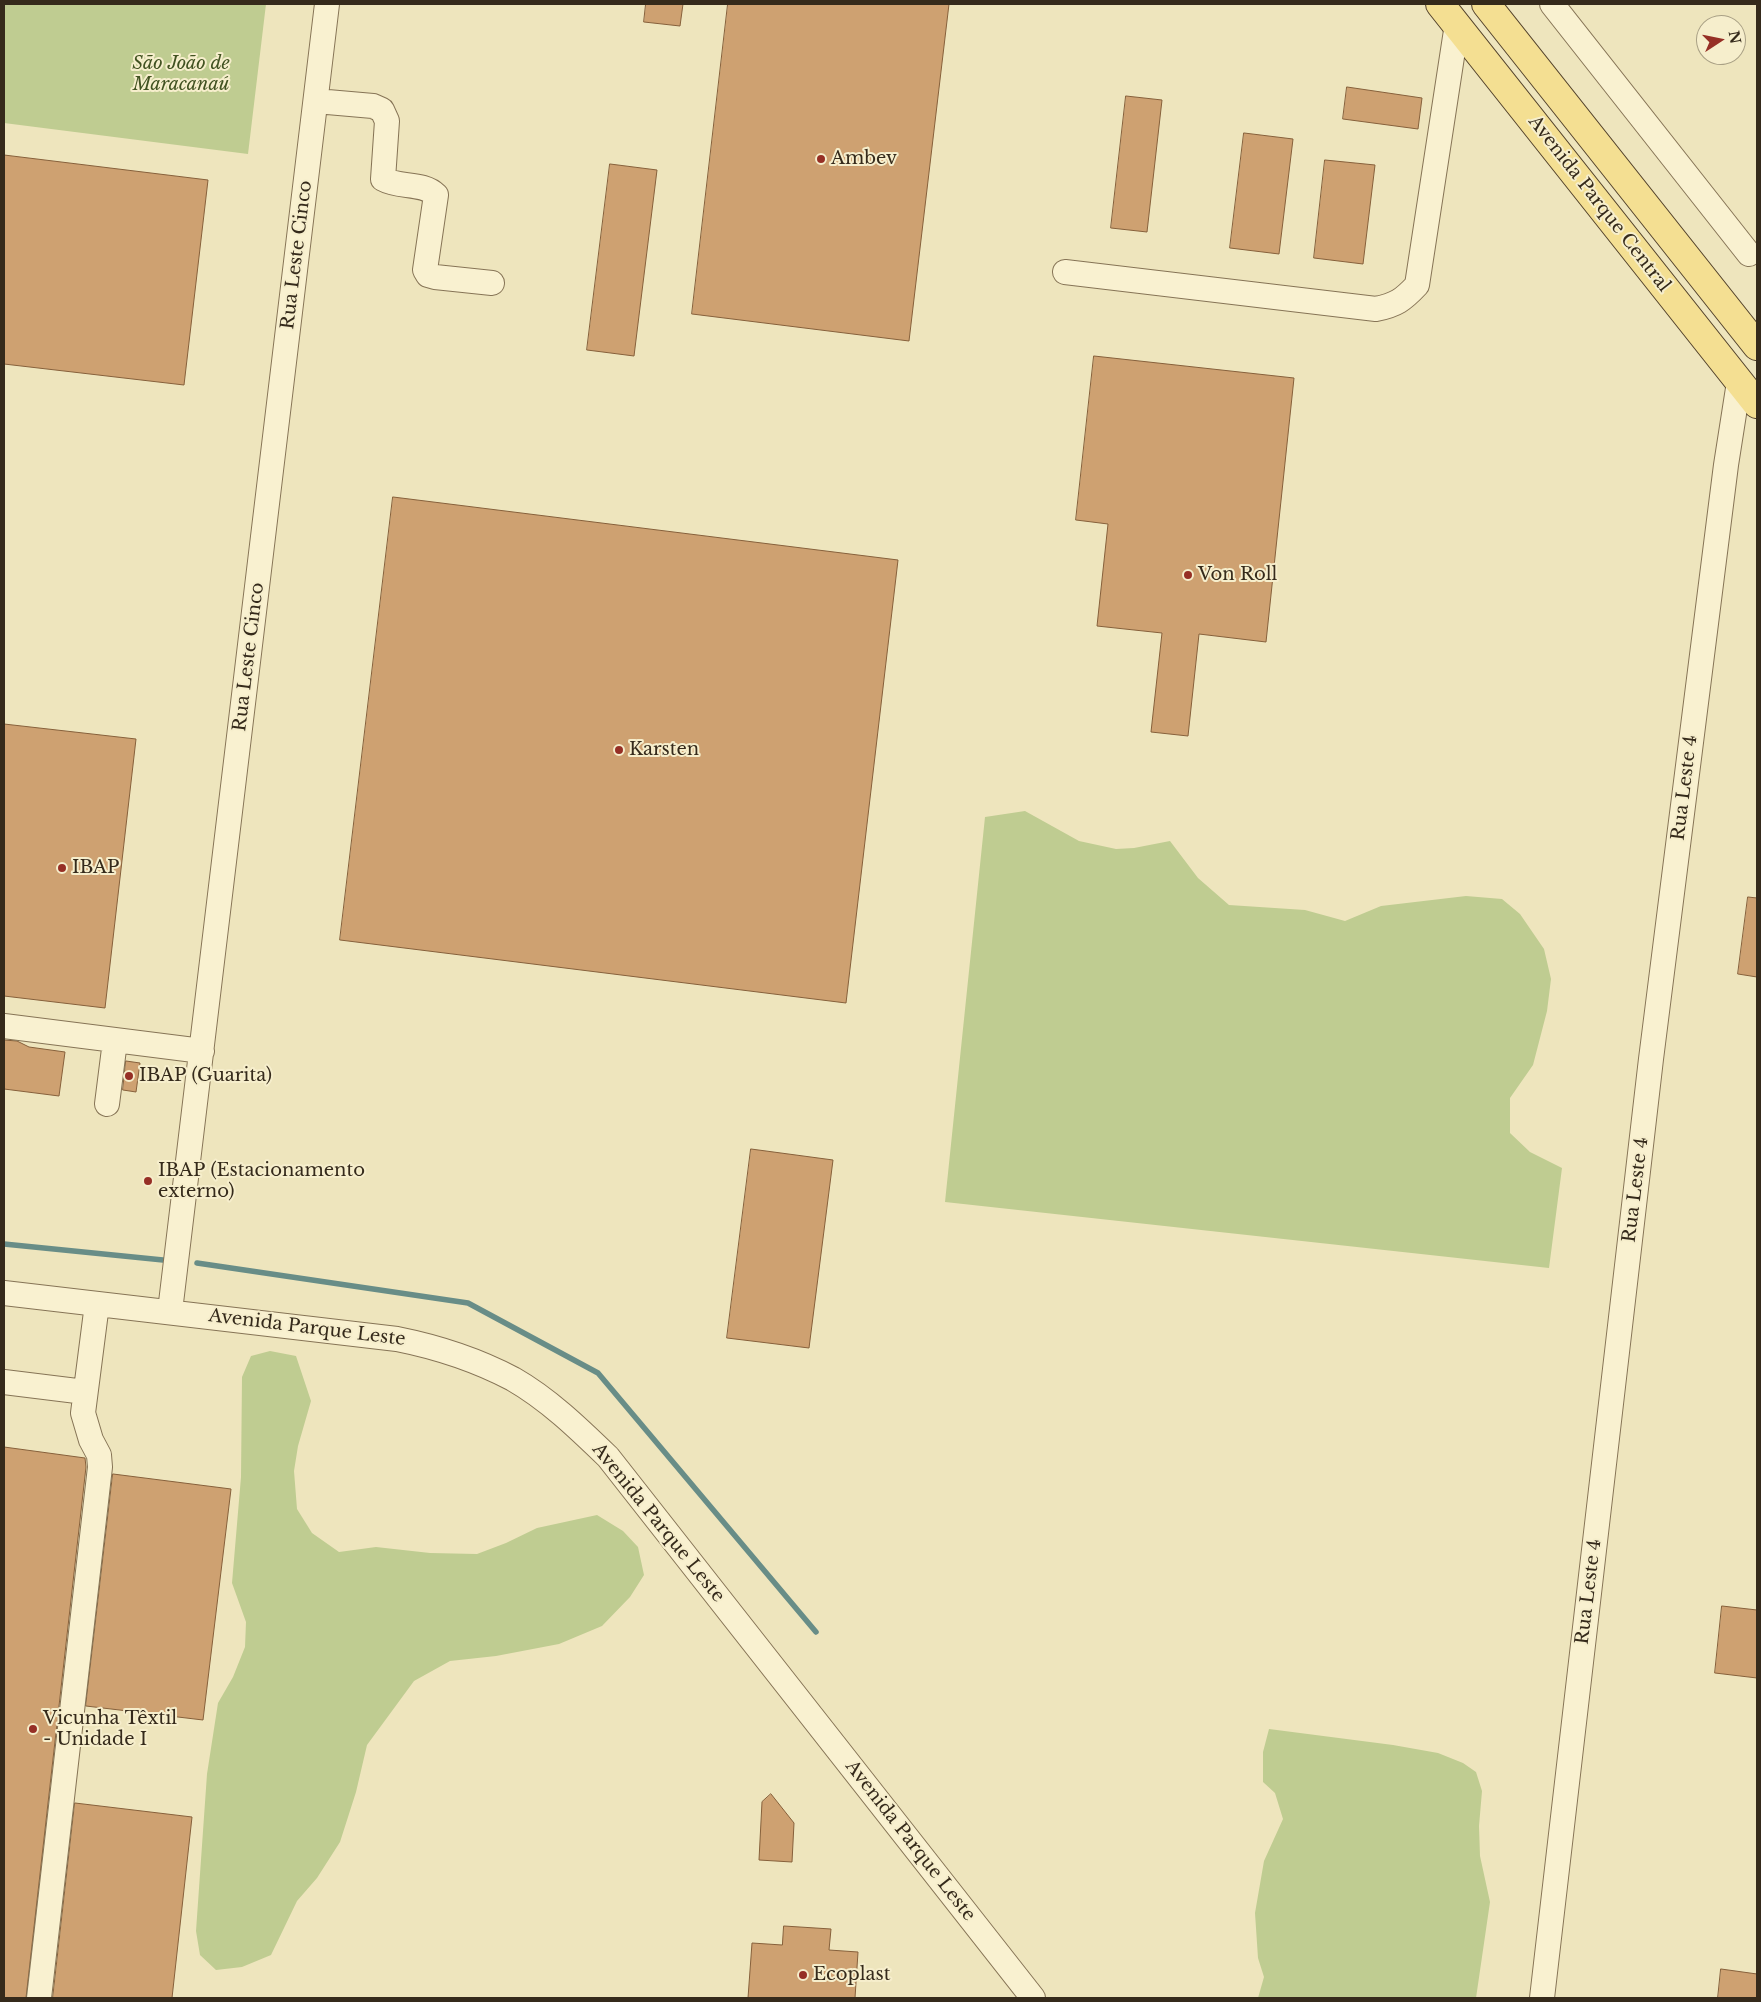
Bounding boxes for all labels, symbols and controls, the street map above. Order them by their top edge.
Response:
north arrow [1696,15,1746,65]
text: N [1725,29,1745,46]
park label: São João de Maracanaú [132,53,230,96]
street label: Avenida Parque Central [1523,112,1675,296]
place label: Ambev [831,148,897,170]
marker: Ambev [815,153,827,165]
street label: Rua Leste Cinco [277,179,317,331]
place label: Von Roll [1198,564,1277,586]
marker: Von Roll [1182,569,1194,581]
street label: Rua Leste Cinco [229,581,269,733]
street label: Rua Leste 4 [1668,734,1702,842]
place label: Karsten [629,739,699,761]
marker: Karsten [613,744,625,756]
place label: IBAP [72,857,119,879]
marker: IBAP [56,862,68,874]
place label: IBAP (Guarita) [139,1065,272,1087]
marker: IBAP (Guarita) [123,1070,135,1082]
street label: Rua Leste 4 [1619,1136,1653,1244]
place label: IBAP (Estacionamento externo) [158,1160,365,1202]
marker: IBAP (Estacionamento externo) [142,1175,154,1187]
street label: Avenida Parque Leste [207,1305,407,1351]
street label: Avenida Parque Leste [587,1439,729,1607]
street label: Rua Leste 4 [1572,1538,1606,1646]
place label: Vicunha Têxtil - Unidade I [43,1708,177,1750]
marker: Vicunha Têxtil - Unidade I [27,1723,39,1735]
street label: Avenida Parque Leste [841,1756,979,1926]
place label: Ecoplast [813,1964,891,1986]
marker: Ecoplast [797,1969,809,1981]

